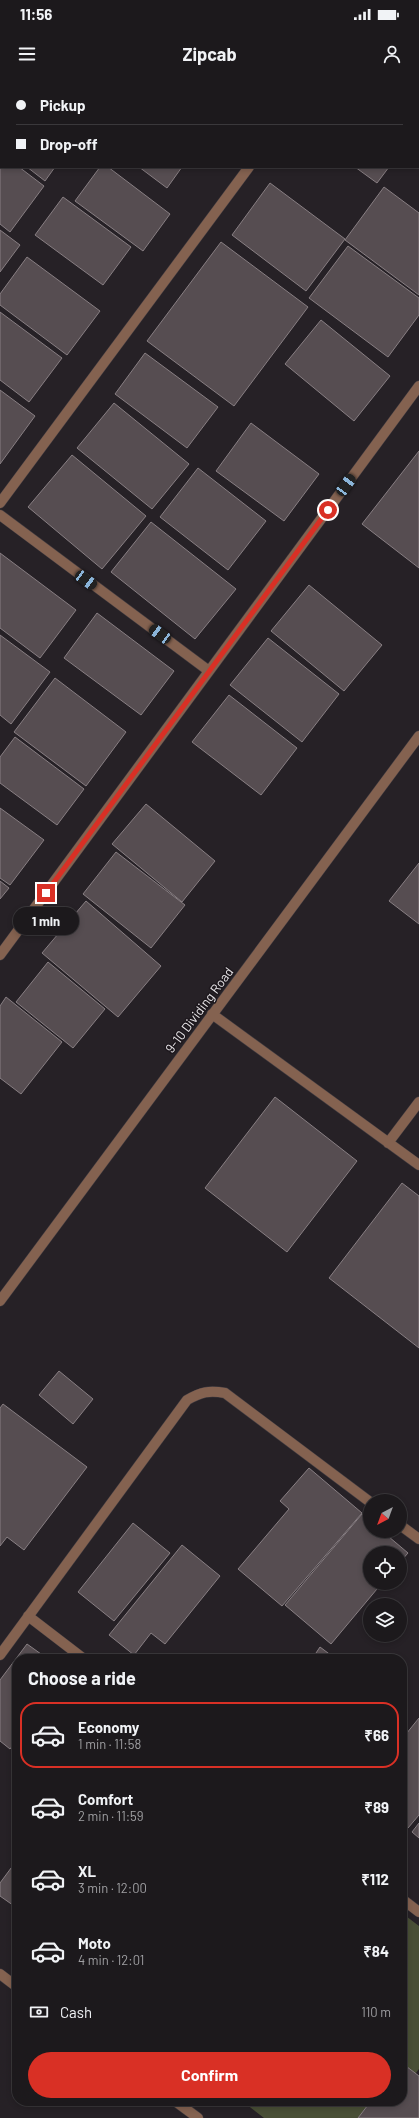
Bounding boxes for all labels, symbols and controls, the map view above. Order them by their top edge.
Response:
text: 11:56 [20,5,52,23]
icon: menu [16,43,38,65]
text: Zipcab [182,43,237,65]
icon: person [381,43,403,65]
text: Pickup [40,96,86,114]
text: Drop-off [40,135,98,153]
car [334,472,358,498]
route start [319,501,337,519]
car [73,568,99,592]
car [147,622,173,646]
route end [37,884,55,902]
callout: 1 min [13,907,79,935]
text: 1 min [32,913,60,929]
street label: 9-10 Dividing Road [162,964,236,1056]
north arrow [363,1494,407,1538]
map controls [363,1494,407,1642]
button: locate [363,1546,407,1590]
button: layers [363,1598,407,1642]
text: Choose a ride [28,1667,136,1689]
icon: car [30,1717,66,1753]
text: Economy [78,1718,139,1736]
text: ₹66 [364,1726,389,1744]
text: 1 min · 11:58 [78,1736,141,1752]
icon: car [30,1789,66,1825]
text: Comfort [78,1790,133,1808]
text: ₹89 [364,1798,389,1816]
text: 2 min · 11:59 [78,1808,144,1824]
icon: car [30,1861,66,1897]
text: XL [78,1862,96,1880]
text: ₹112 [361,1870,389,1888]
text: 3 min · 12:00 [78,1880,147,1896]
icon: car [30,1933,66,1969]
text: Moto [78,1934,111,1952]
text: ₹84 [363,1942,389,1960]
text: 4 min · 12:01 [78,1952,144,1968]
icon: cash [28,2001,50,2023]
text: Cash [60,2003,92,2021]
text: 110 m [361,2004,391,2020]
button: Confirm [28,2052,391,2098]

